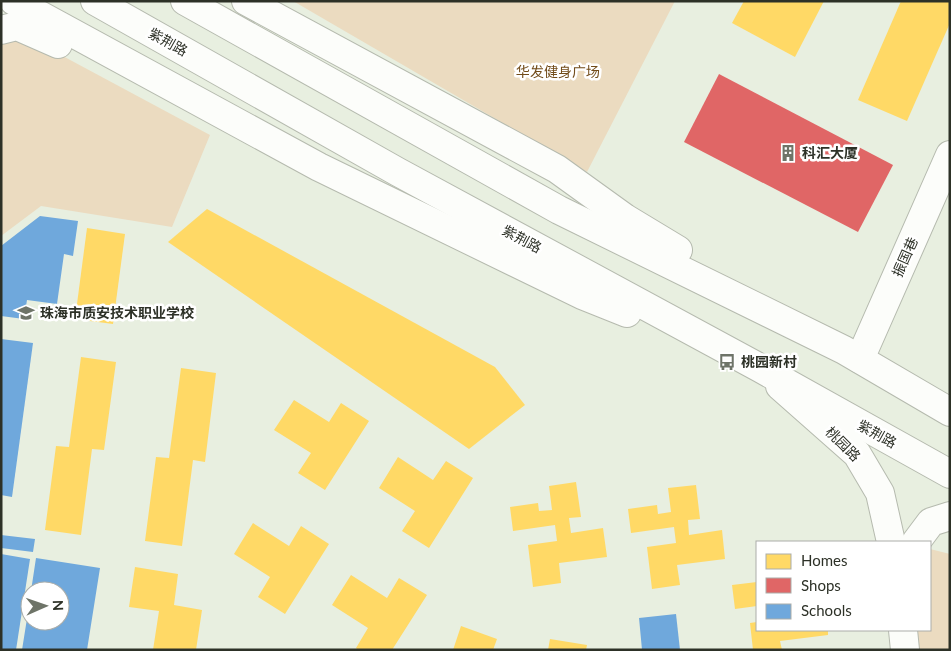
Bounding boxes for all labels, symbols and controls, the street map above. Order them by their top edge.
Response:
street label: 紫荆路 [146,24,191,59]
park label: 华发健身广场 [516,63,600,80]
building icon: 科汇大厦 [778,143,798,163]
place label: 科汇大厦 [802,144,858,161]
street label: 紫荆路 [500,221,545,256]
street label: 振国巷 [888,234,921,279]
school or university icon: 珠海市质安技术职业学校 [16,303,36,323]
place label: 珠海市质安技术职业学校 [40,304,194,321]
bus stop icon: 桃园新村 [717,352,737,372]
place label: 桃园新村 [741,353,797,370]
street label: 紫荆路 [855,416,900,451]
street label: 桃园路 [822,423,864,465]
legend [756,541,931,631]
text: Homes [801,551,847,569]
text: Shops [801,576,841,594]
north arrow [20,581,70,631]
text: N [50,600,67,611]
text: Schools [801,601,852,619]

